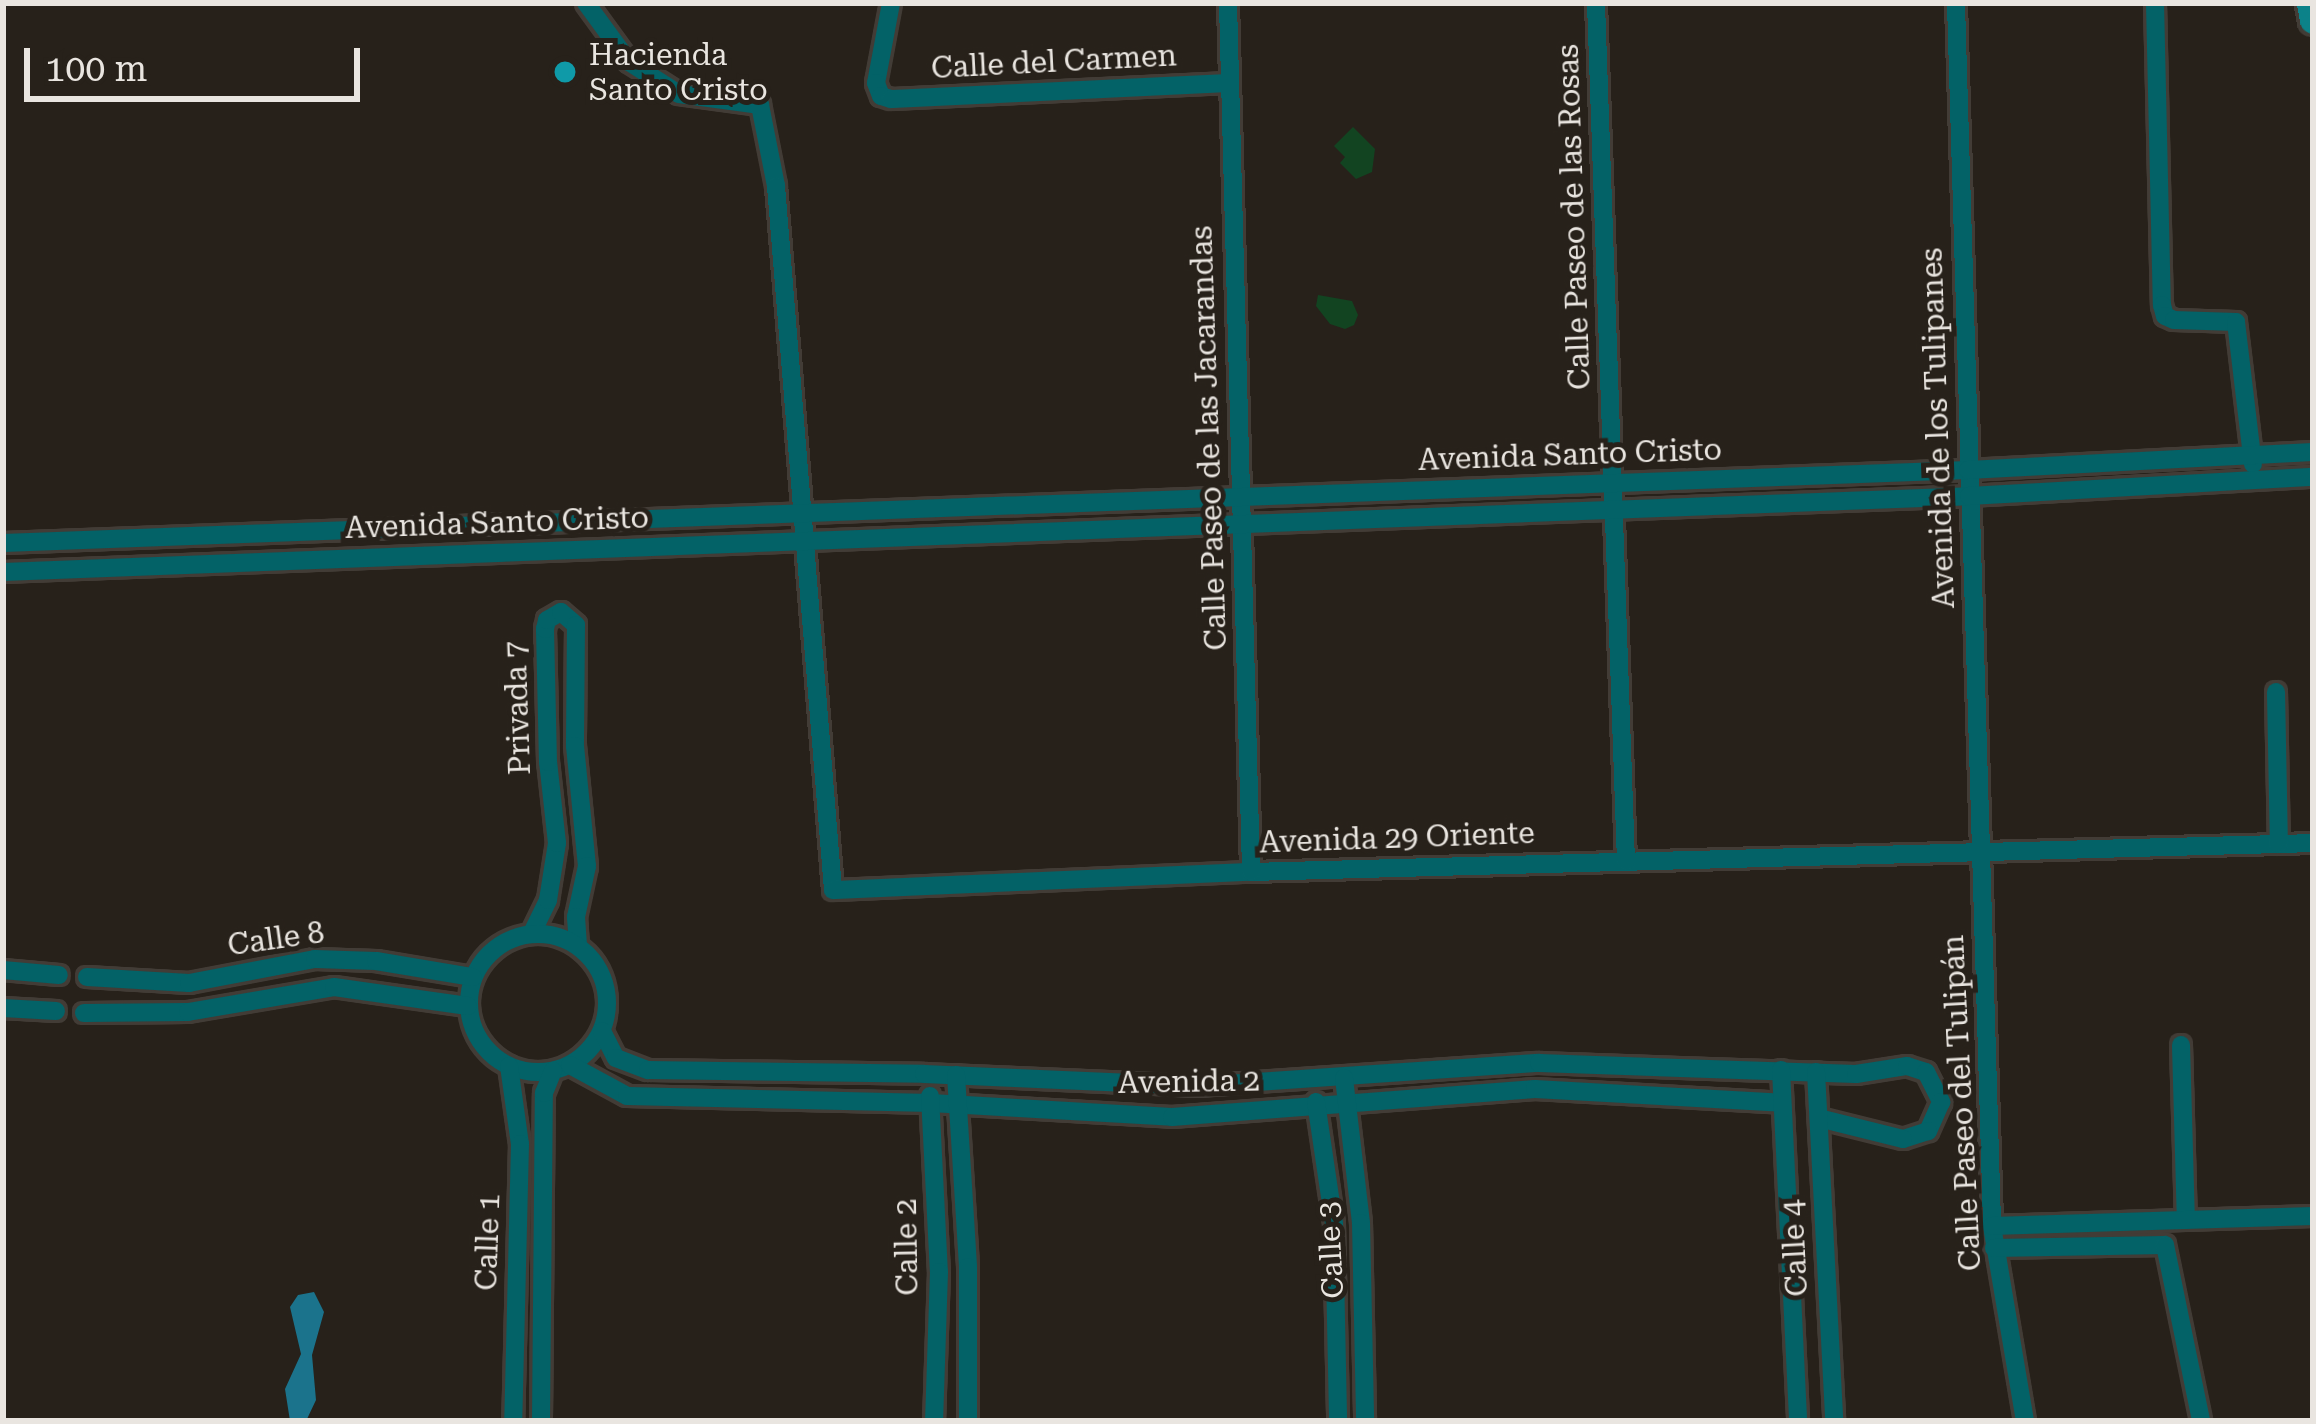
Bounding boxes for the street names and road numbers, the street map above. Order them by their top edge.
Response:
street label: Calle del Carmen [930,38,1178,86]
street label: Calle Paseo de las Rosas [1550,44,1598,390]
street label: Calle Paseo de las Jacarandas [1184,225,1234,651]
street label: Avenida de los Tulipanes [1914,247,1962,609]
street label: Avenida Santo Cristo [1417,432,1723,478]
street label: Avenida Santo Cristo [344,500,650,546]
street label: Privada 7 [498,640,538,776]
street label: Avenida 29 Oriente [1259,815,1535,861]
street label: Calle 8 [225,914,327,964]
street label: Calle Paseo del Tulipán [1935,934,1989,1272]
street label: Avenida 2 [1118,1063,1260,1101]
street label: Calle 1 [468,1193,508,1291]
street label: Calle 2 [888,1198,926,1296]
street label: Calle 4 [1774,1199,1816,1297]
street label: Calle 3 [1310,1201,1352,1299]

